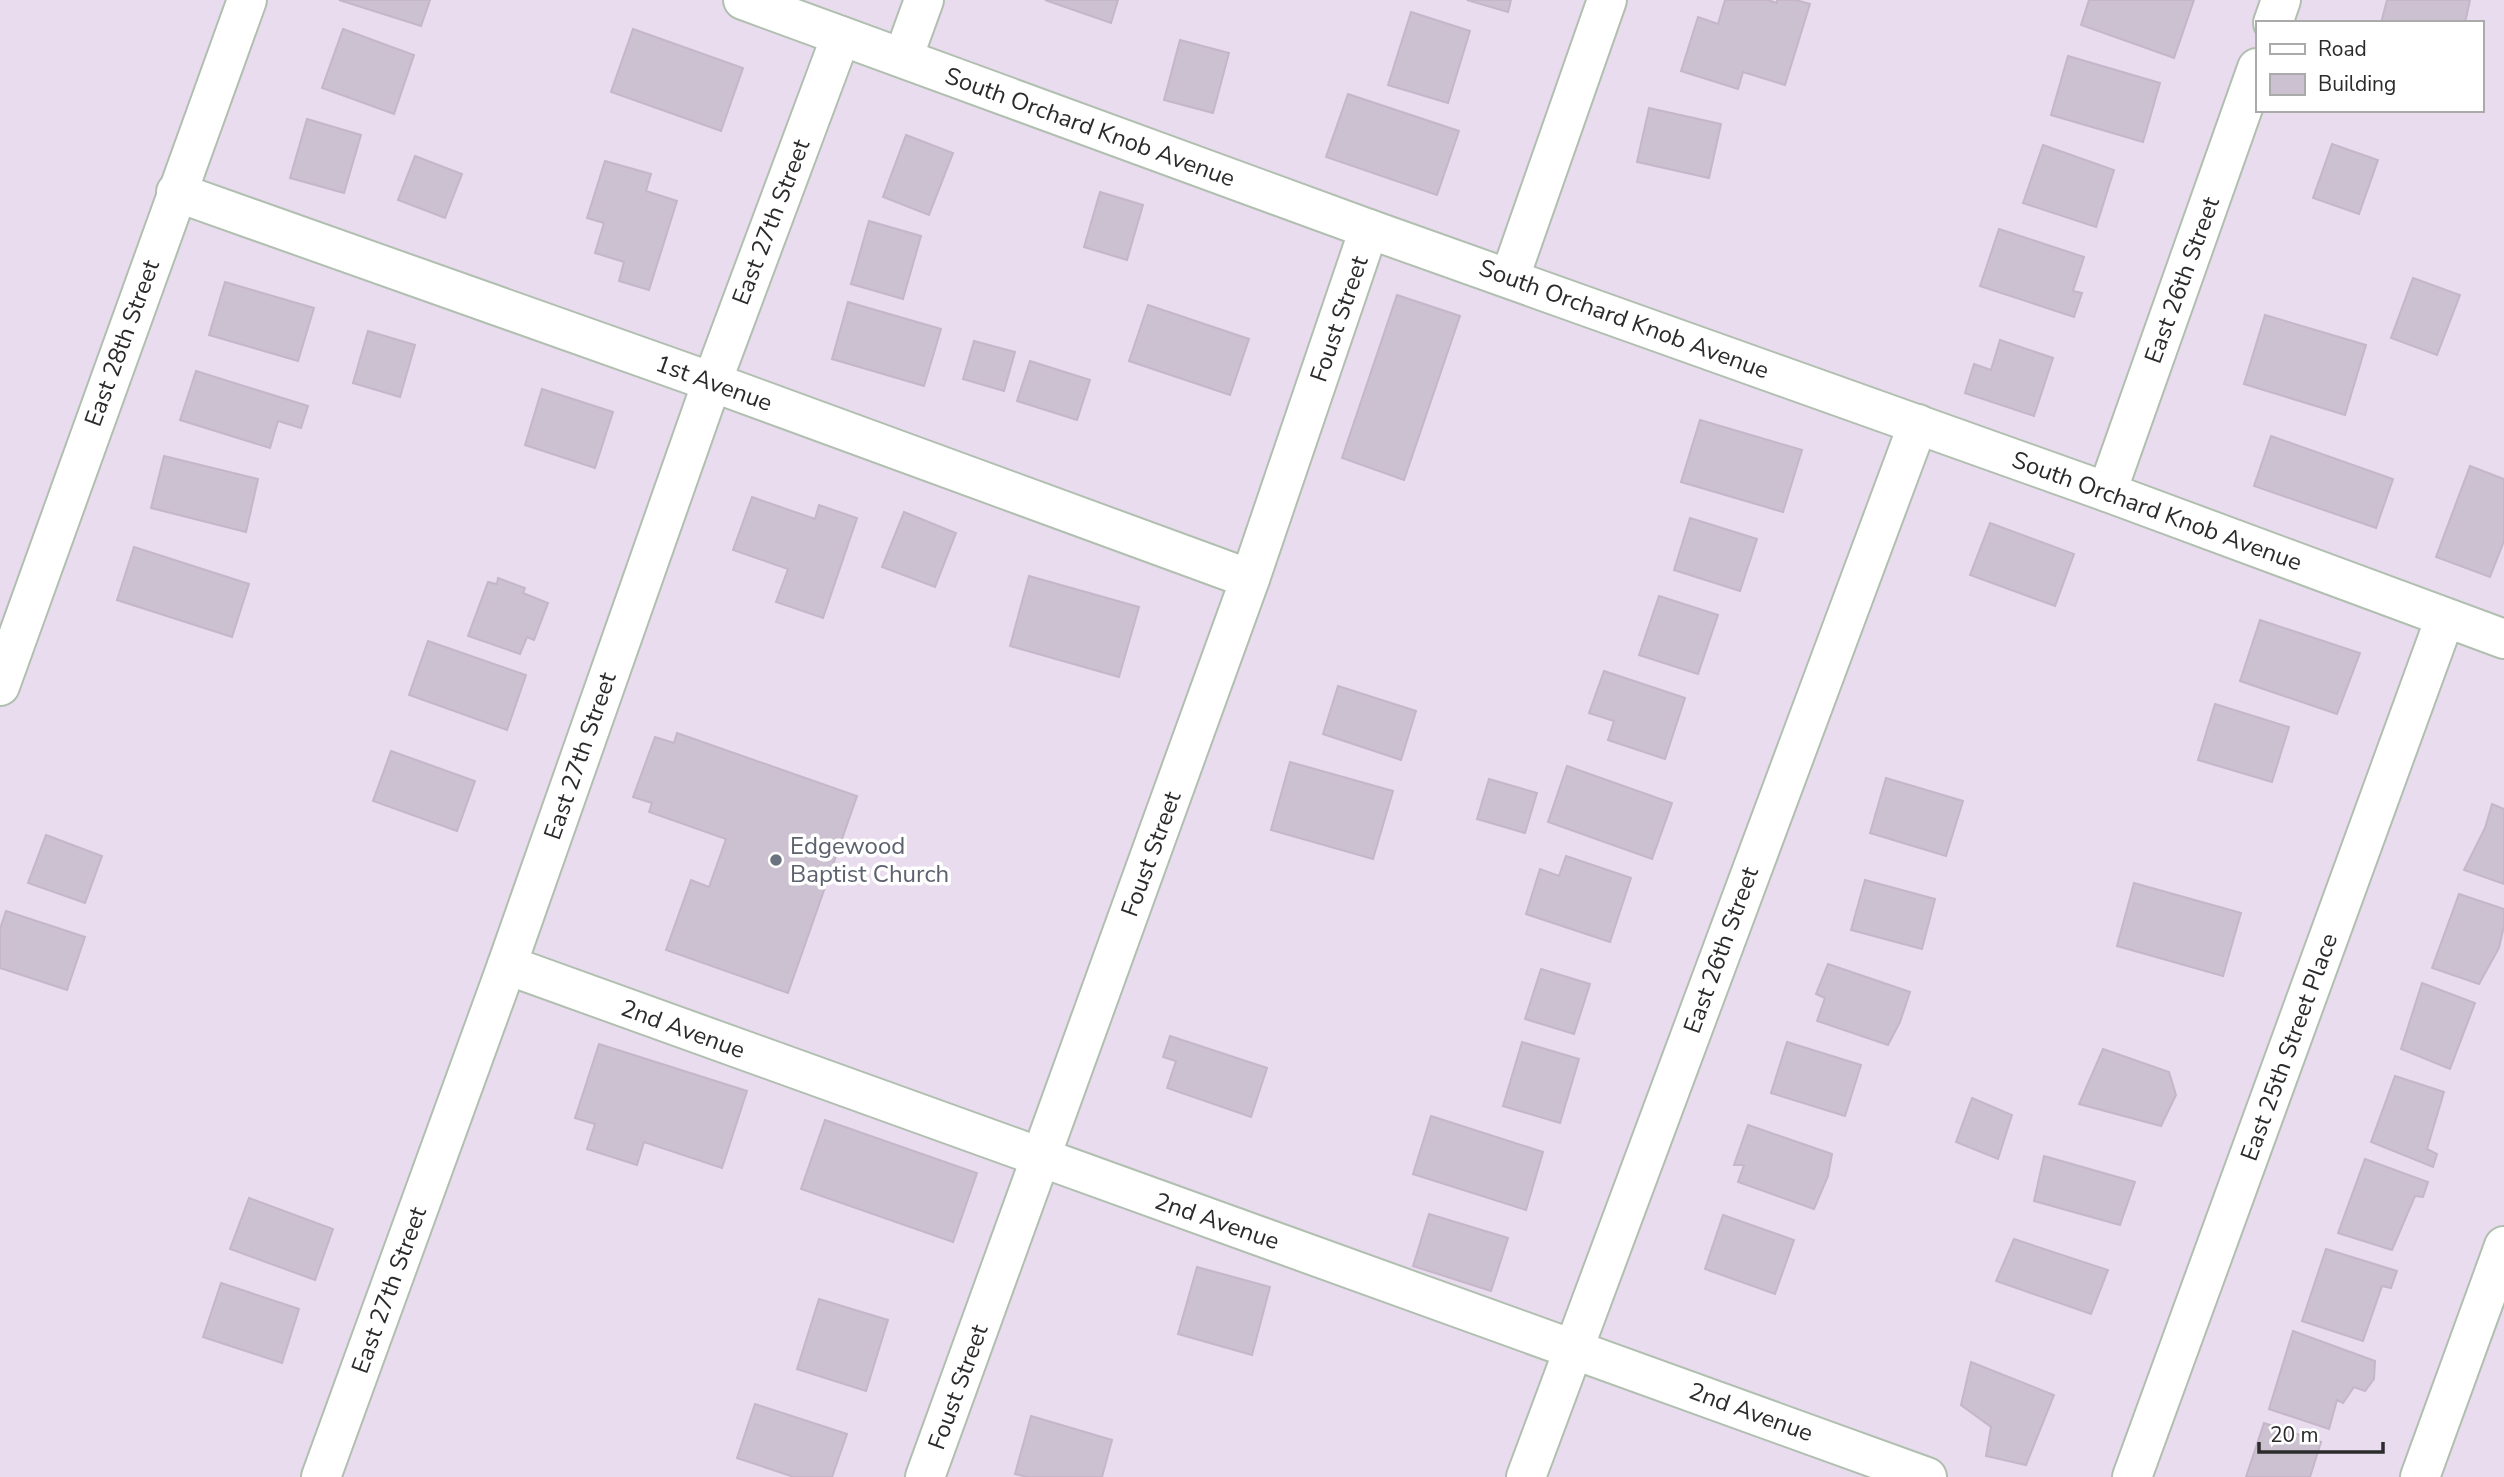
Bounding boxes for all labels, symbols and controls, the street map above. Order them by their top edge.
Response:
legend [2256,21,2483,112]
text: Road [2318,35,2367,63]
street label: South Orchard Knob Avenue [941,60,1239,194]
text: Building [2318,70,2396,98]
street label: East 27th Street [725,134,818,309]
street label: East 26th Street [2137,192,2227,368]
street label: Foust Street [1303,251,1376,386]
street label: South Orchard Knob Avenue [1475,252,1773,386]
street label: East 28th Street [77,255,167,431]
street label: 1st Avenue [651,347,777,419]
street label: South Orchard Knob Avenue [2008,444,2306,578]
street label: East 27th Street [536,667,624,844]
street label: Foust Street [1114,786,1189,921]
place label: Edgewood Baptist Church [790,830,949,890]
marker: Edgewood Baptist Church [768,852,784,868]
street label: East 26th Street [1676,862,1766,1038]
street label: East 25th Street Place [2233,929,2345,1165]
street label: 2nd Avenue [617,992,749,1066]
street label: 2nd Avenue [1150,1185,1284,1257]
street label: East 27th Street [344,1202,434,1378]
street label: Foust Street [921,1319,996,1454]
street label: 2nd Avenue [1685,1375,1817,1449]
scale bar [2259,1410,2383,1454]
text: 20 m [2270,1421,2319,1449]

